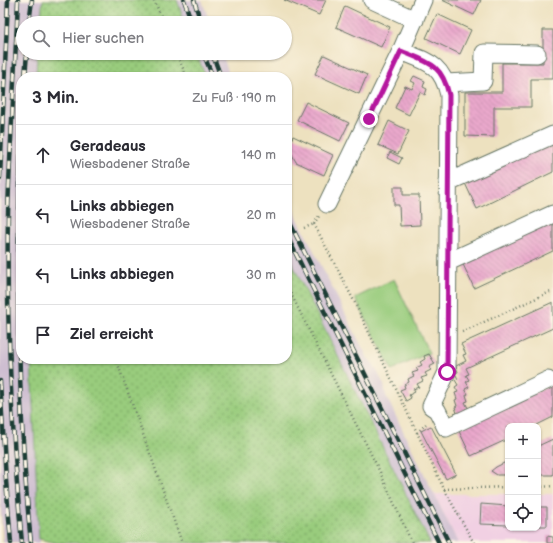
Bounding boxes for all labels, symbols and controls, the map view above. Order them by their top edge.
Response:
search box [16,16,292,60]
icon: search [30,27,52,49]
text: Hier suchen [62,29,144,48]
text: 3 Min. [32,88,79,108]
text: Zu Fuß · 190 m [193,90,276,106]
route end [360,110,378,128]
text: Geradeaus [70,137,146,156]
icon: ahead [32,144,54,166]
text: 140 m [241,147,276,163]
text: Wiesbadener Straße [70,156,190,172]
text: Links abbiegen [70,197,174,216]
icon: left [32,204,54,226]
text: 20 m [246,207,276,223]
text: Wiesbadener Straße [70,216,190,232]
icon: left [32,264,54,286]
text: Links abbiegen [70,265,174,284]
text: 30 m [246,267,276,283]
icon: arrive [32,324,54,346]
text: Ziel erreicht [70,325,153,344]
route start [438,363,456,381]
map controls [505,423,541,531]
button: + [505,423,541,459]
button: − [505,459,541,495]
button: locate [505,495,541,531]

